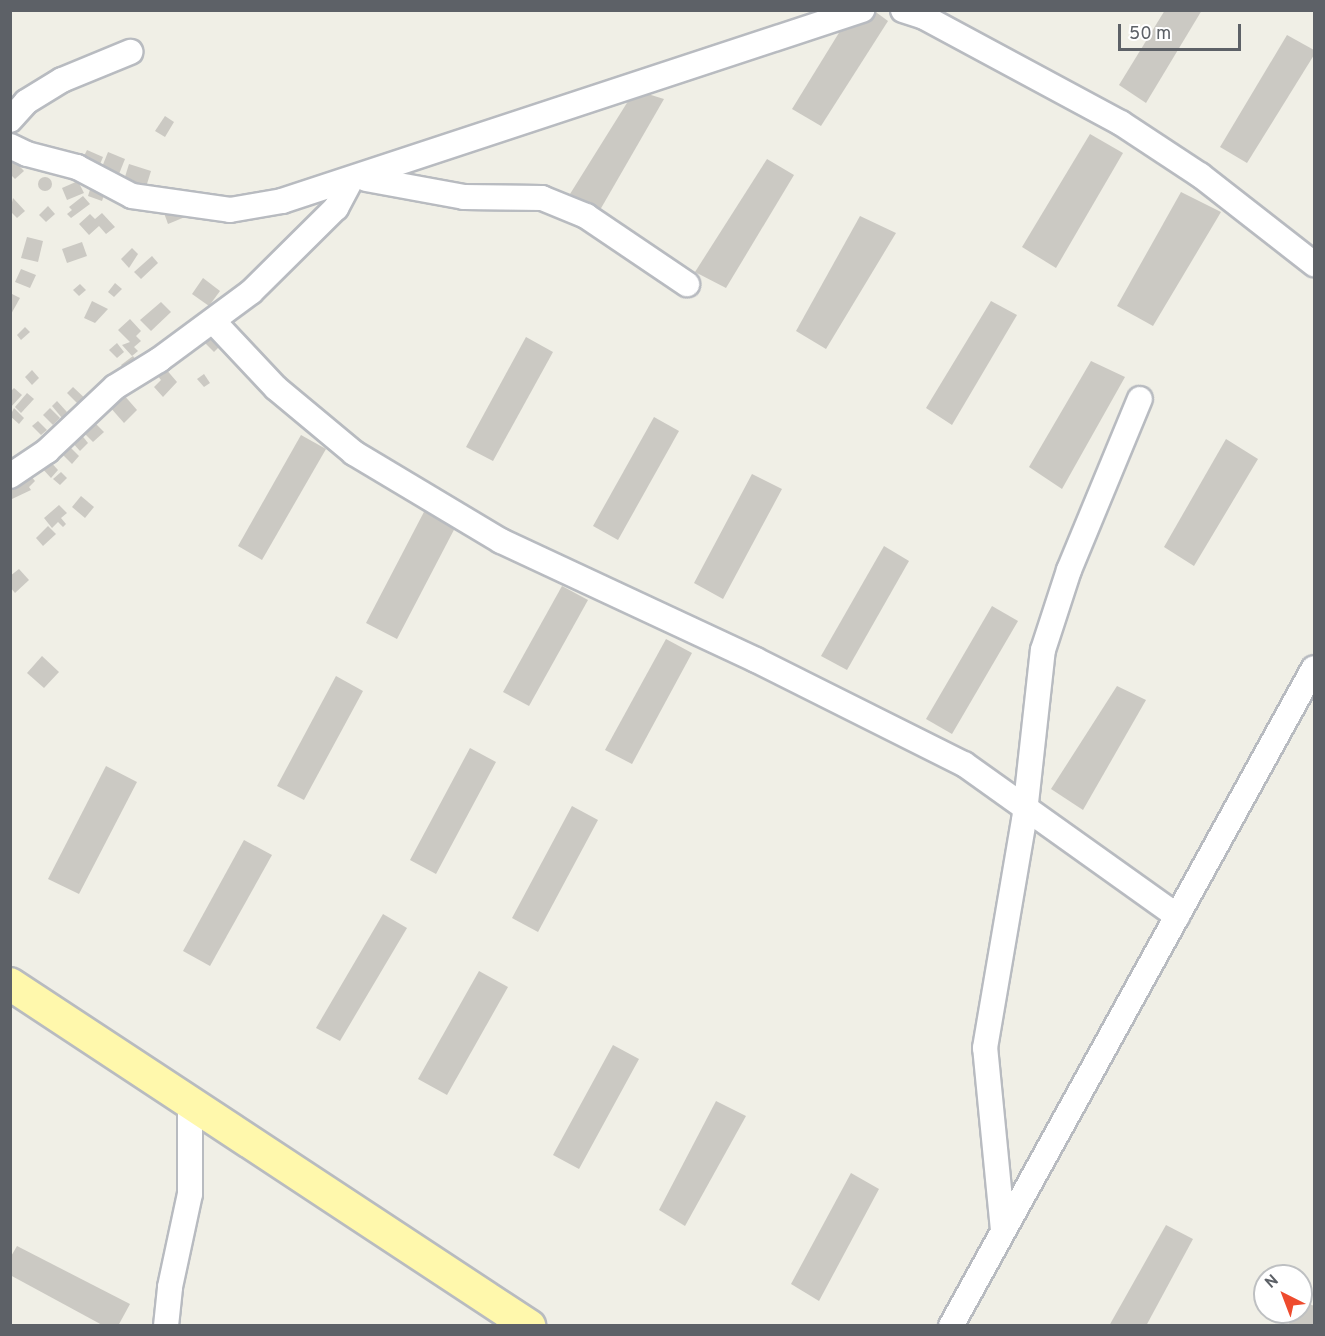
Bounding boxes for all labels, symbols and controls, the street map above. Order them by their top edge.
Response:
scale bar [1121,12,1244,50]
text: 50 m [1129,23,1171,46]
north arrow [1253,1264,1313,1324]
text: N [1261,1271,1283,1293]

